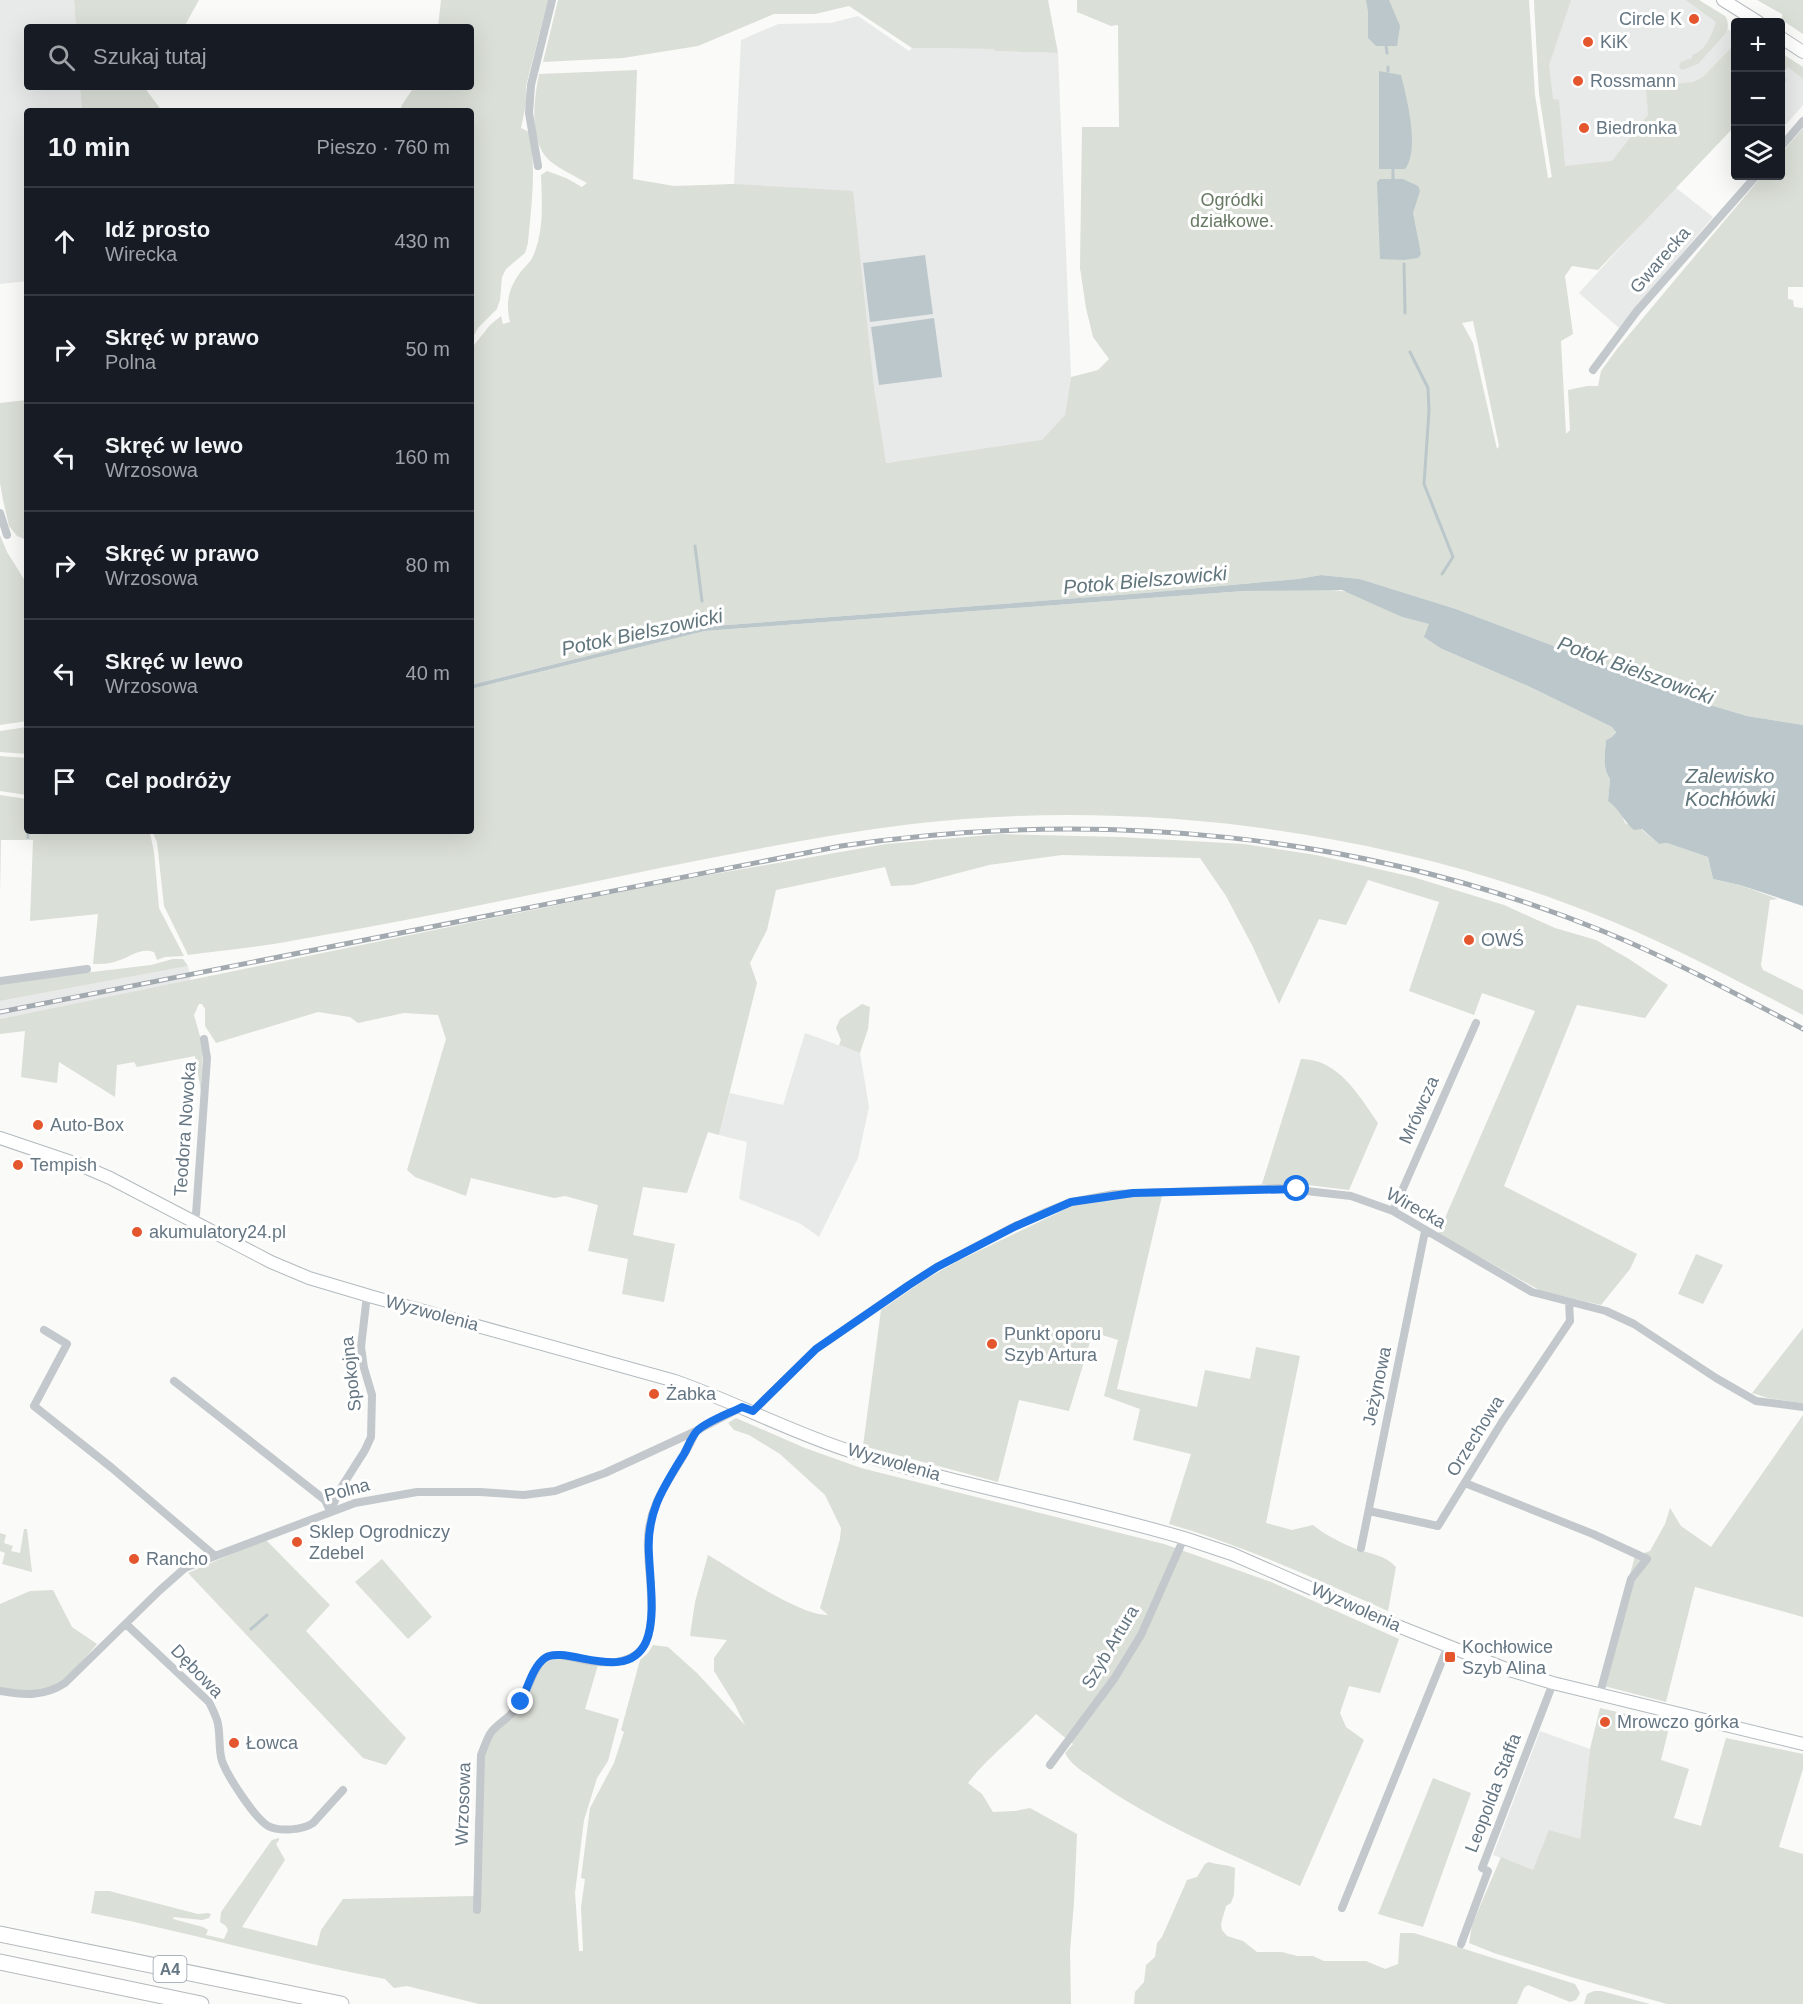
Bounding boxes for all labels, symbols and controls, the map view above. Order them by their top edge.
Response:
place label: Circle K [1619,9,1682,29]
marker: Circle K [1687,12,1701,26]
map controls [1731,18,1785,180]
button: + [1731,18,1785,72]
search box [24,24,474,90]
place label: KiK [1600,32,1628,52]
marker: KiK [1581,35,1595,49]
icon: search [45,41,78,74]
text: Szukaj tutaj [93,44,207,69]
place label: Rossmann [1590,71,1676,91]
button: − [1731,72,1785,126]
marker: Rossmann [1571,74,1585,88]
place label: Biedronka [1596,118,1678,138]
marker: Biedronka [1577,121,1591,135]
button: layers [1731,126,1785,180]
text: 10 min [48,132,130,162]
text: Pieszo · 760 m [317,136,450,158]
park label: Ogródki działkowe. [1190,190,1274,231]
text: Idź prosto [105,217,210,242]
street label: Gwarecka [1626,222,1695,297]
icon: ahead [48,225,81,258]
text: 430 m [394,230,450,252]
text: Wirecka [105,243,177,265]
text: Skręć w prawo [105,325,259,350]
icon: right [48,333,81,366]
text: 50 m [406,338,450,360]
text: Polna [105,351,156,373]
text: Skręć w lewo [105,433,243,458]
icon: left [48,441,81,474]
text: 160 m [394,446,450,468]
text: Wrzosowa [105,459,198,481]
text: Skręć w prawo [105,541,259,566]
icon: right [48,549,81,582]
text: 80 m [406,554,450,576]
water label: Potok Bielszowicki [1062,562,1228,598]
text: Wrzosowa [105,567,198,589]
water label: Potok Bielszowicki [559,604,725,660]
water label: Potok Bielszowicki [1555,632,1718,709]
text: Skręć w lewo [105,649,243,674]
icon: left [48,657,81,690]
text: 40 m [406,662,450,684]
text: Wrzosowa [105,675,198,697]
icon: arrive [48,765,81,798]
water label: Zalewisko Kochłówki [1685,765,1776,810]
text: Cel podróży [105,768,231,793]
place label: OWŚ [1481,929,1524,950]
marker: OWŚ [1462,933,1476,947]
street label: Teodora Nowoka [170,1060,200,1197]
street label: Mrówcza [1395,1072,1443,1147]
place label: Auto-Box [50,1115,124,1135]
marker: Auto-Box [31,1118,45,1132]
place label: Tempish [30,1155,97,1175]
marker: Tempish [11,1158,25,1172]
route start [1283,1175,1309,1201]
street label: Wirecka [1383,1183,1450,1233]
place label: akumulatory24.pl [149,1222,286,1242]
marker: akumulatory24.pl [130,1225,144,1239]
street label: Wyzwolenia [383,1291,482,1335]
place label: Punkt oporu Szyb Artura [1004,1324,1101,1365]
street label: Spokojna [337,1335,365,1412]
marker: Punkt oporu Szyb Artura [985,1337,999,1351]
street label: Jeżynowa [1359,1344,1395,1427]
place label: Żabka [666,1384,717,1404]
marker: Żabka [647,1387,661,1401]
street label: Orzechowa [1442,1391,1508,1480]
street label: Wyzwolenia [845,1439,944,1485]
street label: Polna [322,1474,373,1506]
place label: Sklep Ogrodniczy Zdebel [309,1522,450,1563]
marker: Sklep Ogrodniczy Zdebel [290,1535,304,1549]
place label: Rancho [146,1549,208,1569]
marker: Rancho [127,1552,141,1566]
street label: Wyzwolenia [1308,1578,1405,1636]
street label: Szyb Artura [1077,1601,1143,1692]
place label: Kochłowice Szyb Alina [1462,1637,1553,1678]
street label: Dębowa [167,1640,228,1702]
marker: Kochłowice Szyb Alina [1443,1650,1457,1664]
route end [507,1688,533,1714]
place label: Mrowczo górka [1617,1712,1740,1732]
marker: Mrowczo górka [1598,1715,1612,1729]
street label: Leopolda Staffa [1461,1730,1525,1855]
place label: Łowca [246,1733,299,1753]
marker: Łowca [227,1736,241,1750]
street label: Wrzosowa [452,1761,474,1846]
road number: A4 [154,1956,186,1982]

